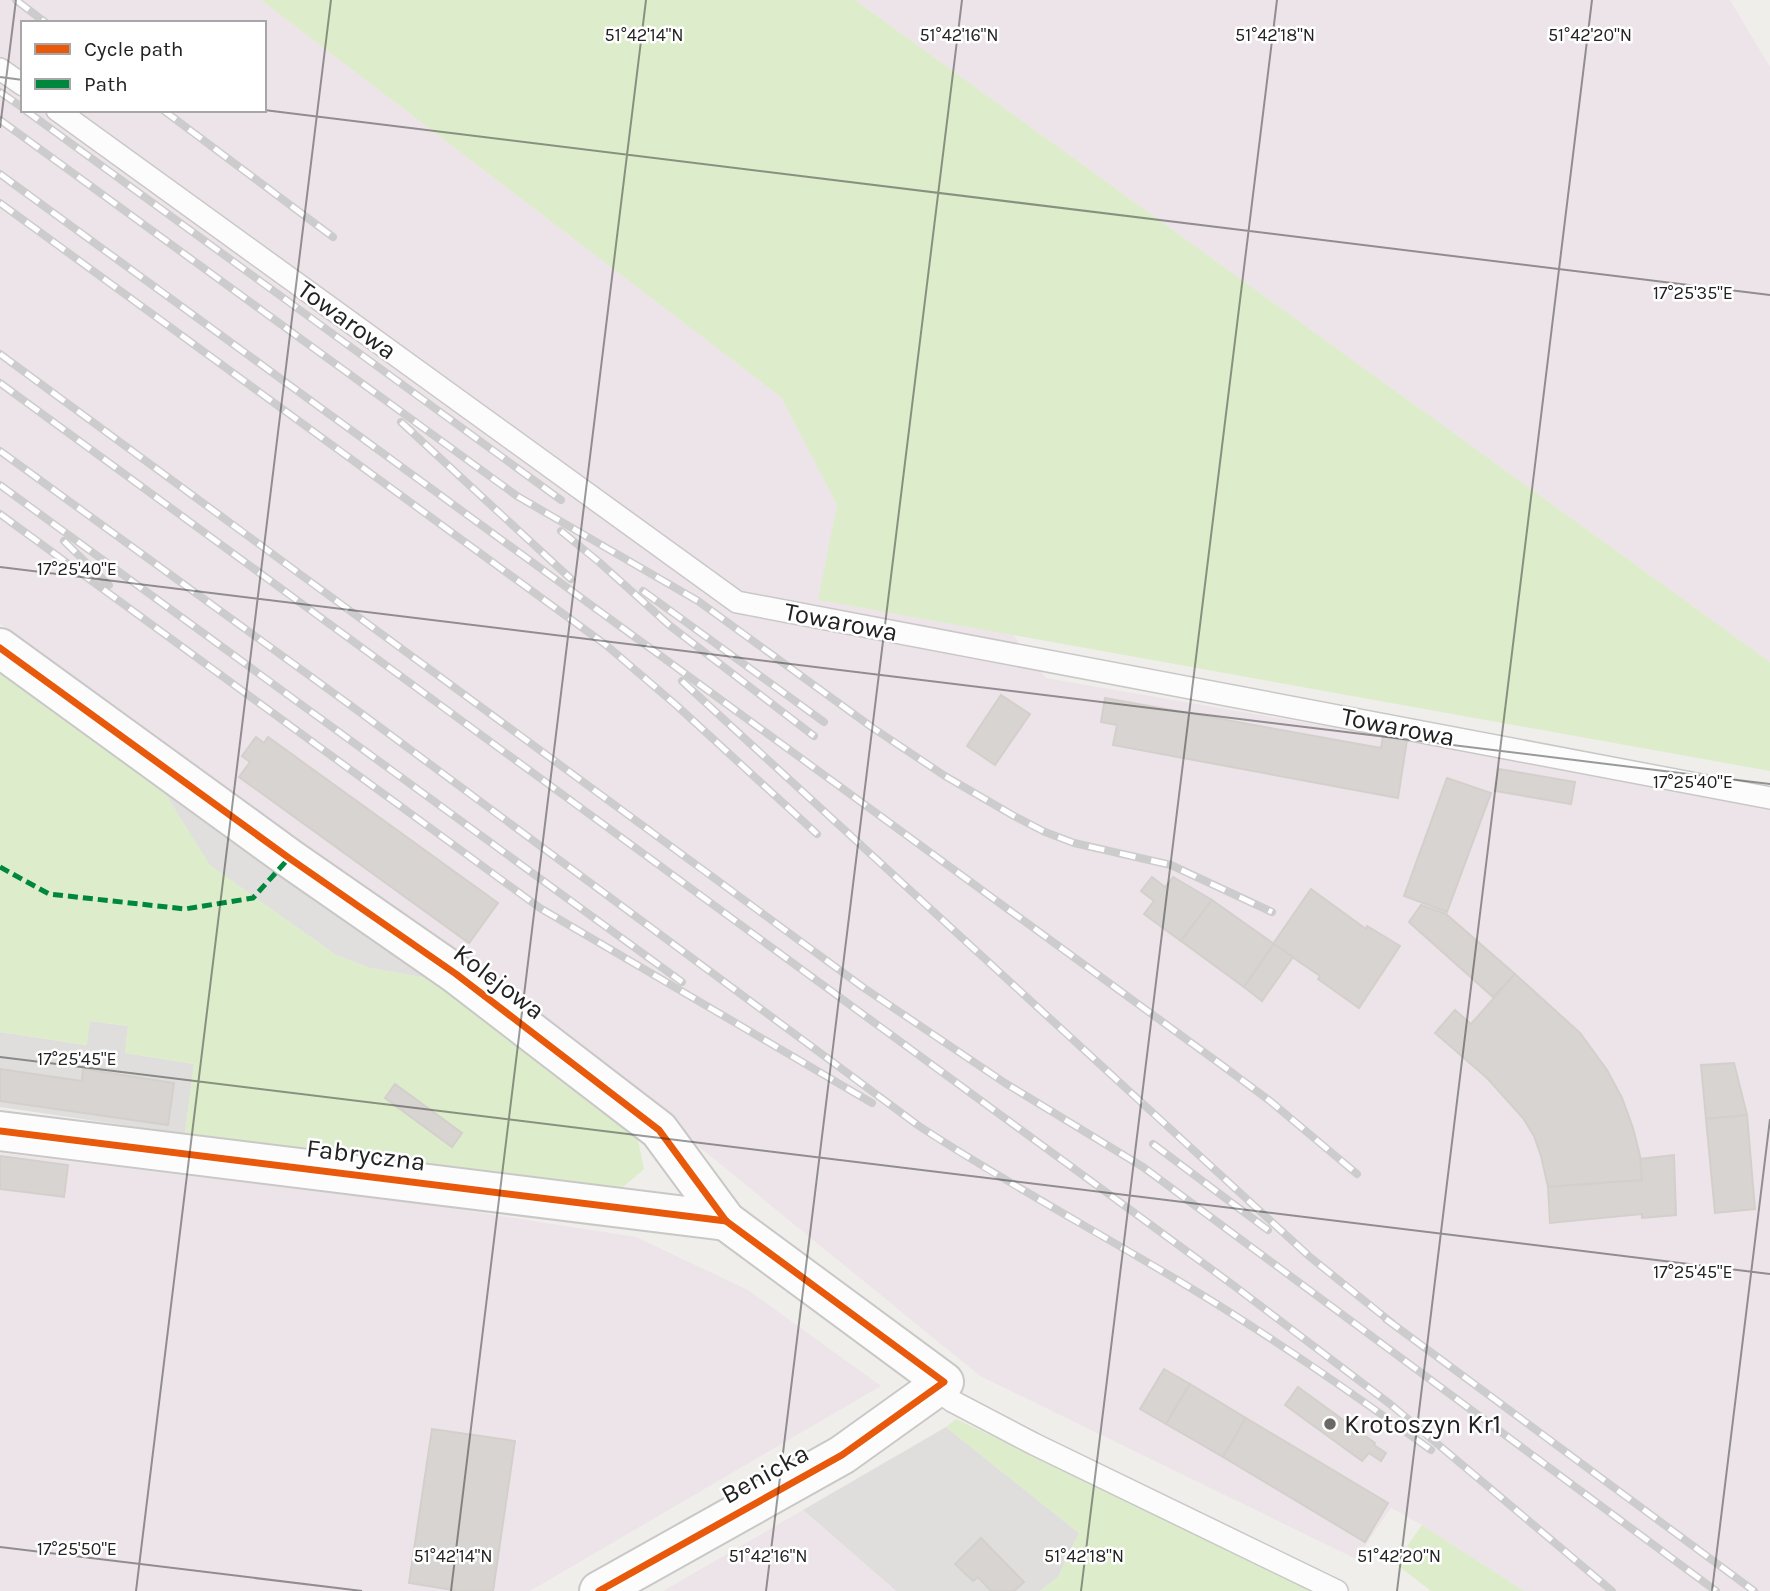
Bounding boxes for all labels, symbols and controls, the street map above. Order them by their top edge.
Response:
legend [21,21,266,112]
text: 51°42'14"N [605,24,683,46]
text: 51°42'16"N [919,24,999,46]
text: 51°42'18"N [1235,24,1315,46]
text: 51°42'20"N [1548,24,1632,46]
text: Cycle path [84,37,184,61]
text: Path [84,72,128,96]
street label: Towarowa [291,274,403,366]
text: 17°25'35"E [1653,282,1733,304]
text: 17°25'40"E [37,558,117,580]
street label: Towarowa [782,596,900,648]
street label: Towarowa [1339,701,1457,753]
text: 17°25'40"E [1653,771,1733,793]
street label: Kolejowa [447,938,551,1026]
text: 17°25'45"E [37,1048,117,1070]
street label: Fabryczna [305,1132,427,1178]
text: 17°25'45"E [1653,1261,1733,1283]
place label: Krotoszyn Kr1 [1344,1409,1501,1440]
marker: Krotoszyn Kr1 [1322,1416,1338,1432]
street label: Benicka [716,1437,814,1511]
text: 17°25'50"E [37,1538,117,1560]
text: 51°42'14"N [414,1545,492,1567]
text: 51°42'16"N [728,1545,808,1567]
text: 51°42'18"N [1044,1545,1124,1567]
text: 51°42'20"N [1357,1545,1441,1567]

